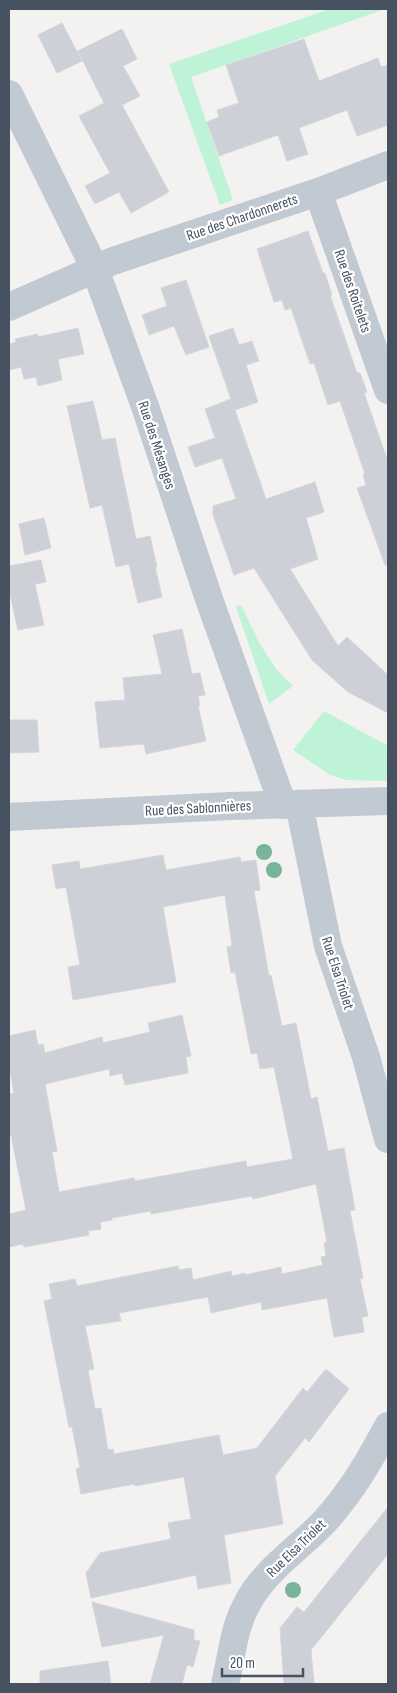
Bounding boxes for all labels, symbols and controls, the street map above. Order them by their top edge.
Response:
street label: Rue des Chardonnerets [184,190,300,245]
street label: Rue des Roitelets [329,247,376,335]
street label: Rue des Mésanges [133,399,180,492]
street label: Rue des Sablonnières [144,796,252,821]
street label: Rue Elsa Triolet [317,934,358,1012]
street label: Rue Elsa Triolet [263,1515,330,1581]
scale bar [222,1646,303,1678]
text: 20 m [230,1654,255,1673]

